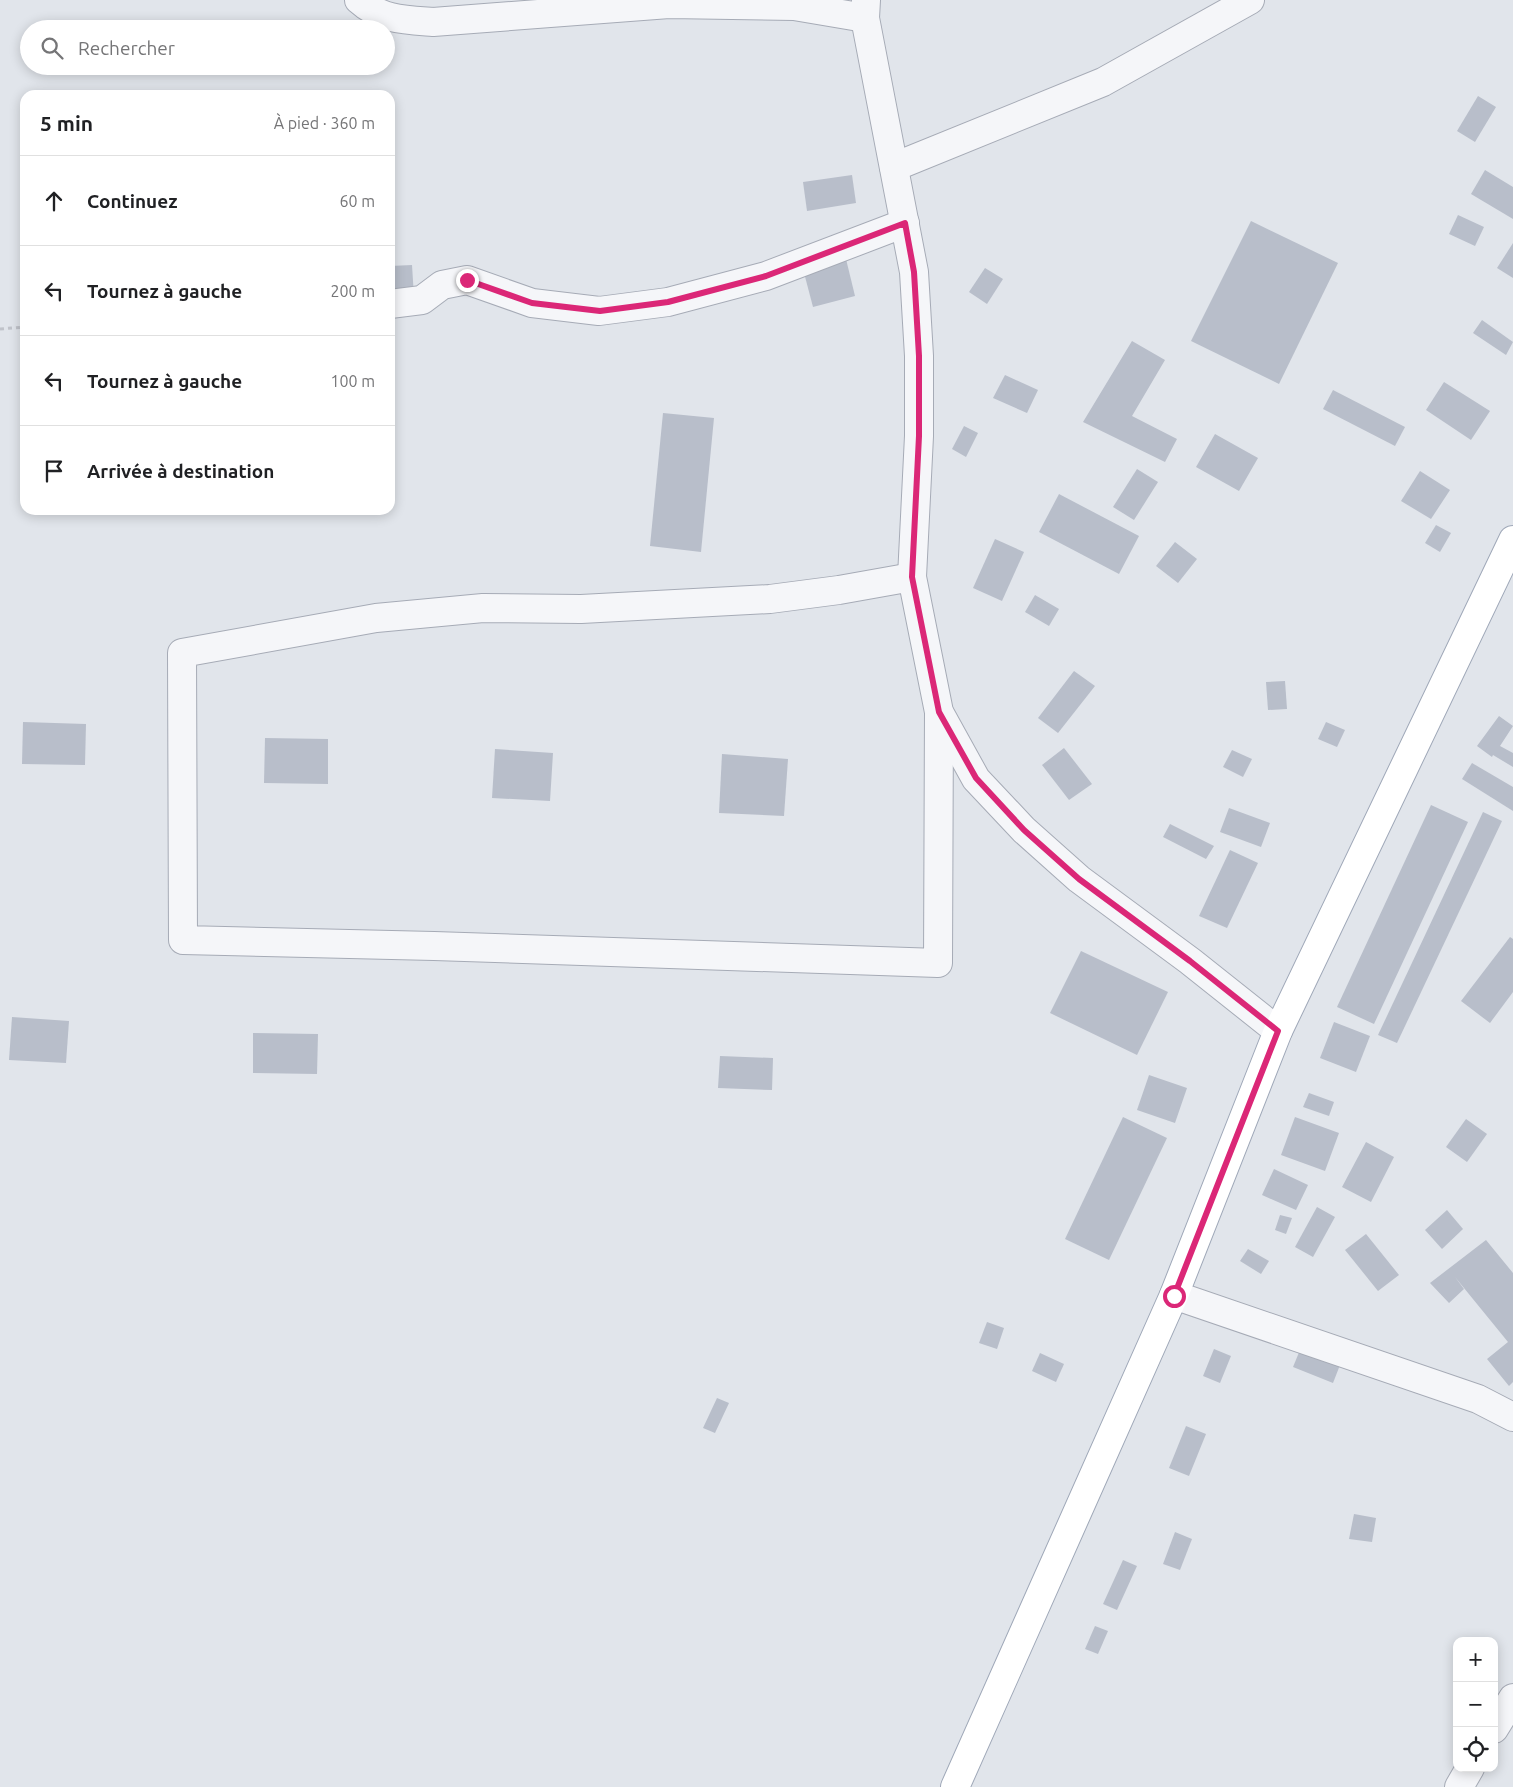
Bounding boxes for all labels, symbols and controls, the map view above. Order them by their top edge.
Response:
search box [20,20,395,75]
icon: search [38,34,66,62]
text: Rechercher [78,37,175,59]
text: 5 min [40,111,93,135]
text: À pied · 360 m [274,114,375,132]
icon: ahead [40,187,68,215]
text: Continuez [87,190,177,212]
text: 60 m [339,192,375,210]
route end [456,269,479,292]
icon: left [40,277,68,305]
text: Tournez à gauche [87,280,242,302]
text: 200 m [330,282,375,300]
icon: left [40,367,68,395]
text: Tournez à gauche [87,370,242,392]
text: 100 m [330,372,375,390]
icon: arrive [40,457,68,485]
text: Arrivée à destination [87,460,274,482]
route start [1163,1285,1186,1308]
map controls [1453,1637,1498,1772]
button: + [1453,1637,1498,1682]
button: − [1453,1682,1498,1727]
button: locate [1453,1727,1498,1772]

